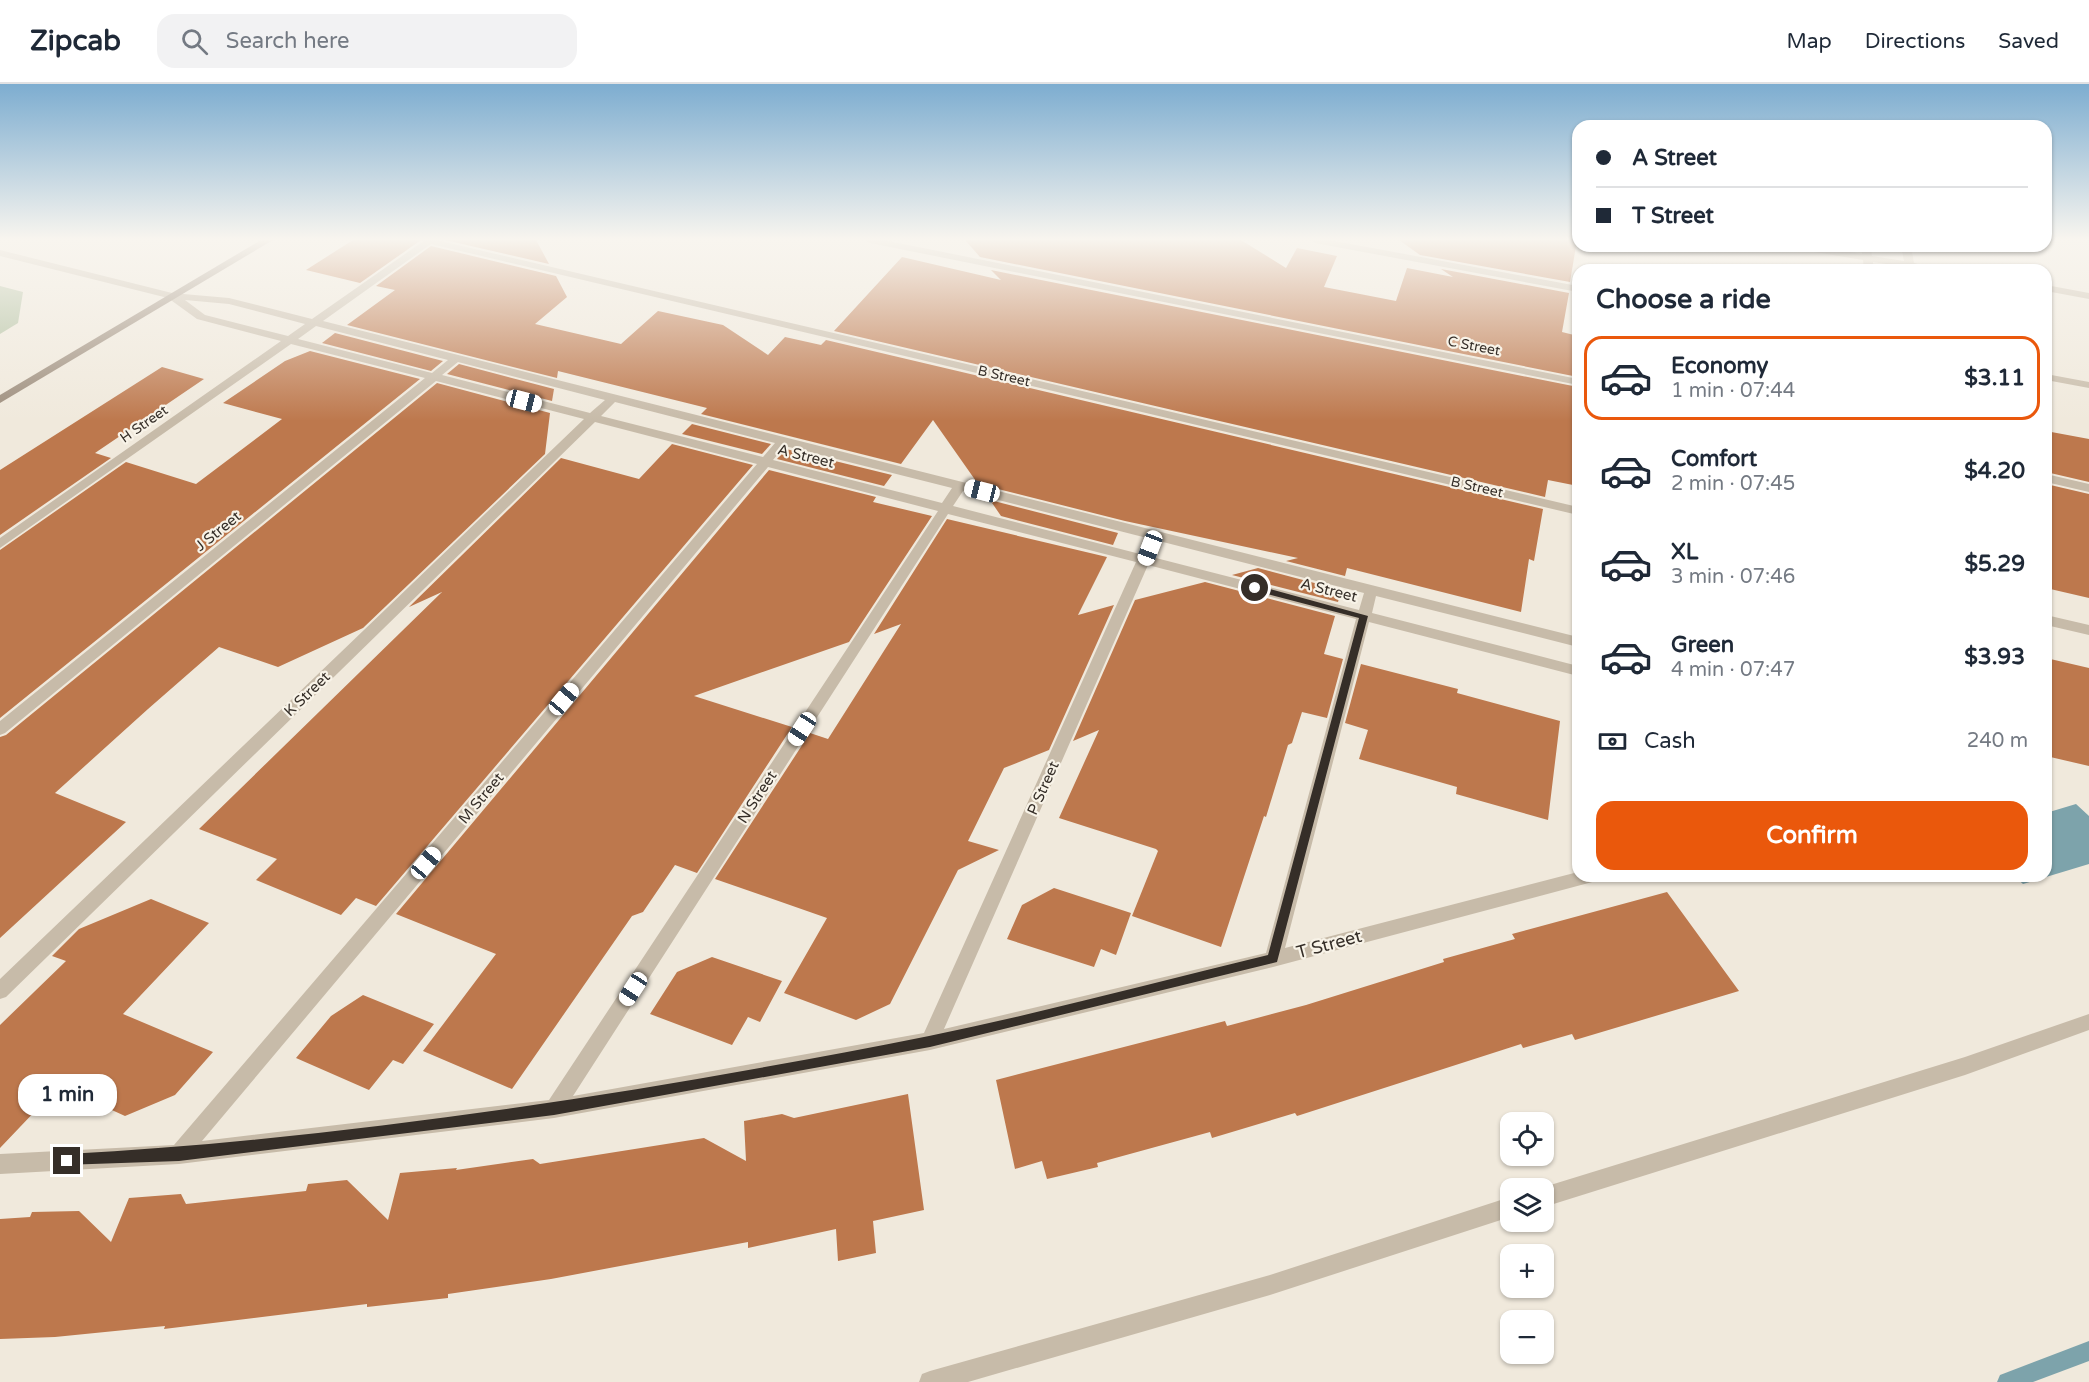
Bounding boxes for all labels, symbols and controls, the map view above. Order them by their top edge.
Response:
search box [157,14,577,68]
text: Zipcab [30,24,121,58]
icon: search [178,25,211,58]
text: Search here [226,28,350,54]
text: Map [1786,29,1832,54]
text: Directions [1865,29,1965,54]
text: Saved [1998,29,2059,54]
text: A Street [1632,145,1717,171]
text: T Street [1632,203,1714,229]
text: Choose a ride [1596,283,1771,316]
street label: C Street [1446,333,1502,360]
icon: car [1599,351,1653,405]
text: Economy [1671,353,1768,379]
street label: B Street [976,362,1033,390]
text: $3.11 [1964,365,2025,391]
text: 1 min · 07:44 [1671,379,1795,403]
car [504,388,544,414]
street label: H Street [117,401,172,447]
street label: A Street [776,440,837,472]
icon: car [1599,444,1653,498]
text: Comfort [1671,446,1757,472]
text: $4.20 [1964,458,2025,484]
text: 2 min · 07:45 [1671,472,1795,496]
street label: B Street [1449,473,1506,501]
car [962,478,1002,504]
street label: J Street [191,507,245,555]
car [1135,528,1165,568]
icon: car [1599,537,1653,591]
text: XL [1671,539,1698,565]
text: $5.29 [1964,551,2025,577]
text: 3 min · 07:46 [1671,565,1795,589]
route start [1241,574,1268,601]
street label: A Street [1299,574,1360,606]
icon: car [1599,630,1653,684]
text: Green [1671,632,1734,658]
text: $3.93 [1964,644,2025,670]
text: 4 min · 07:47 [1671,658,1795,682]
street label: K Street [280,668,334,720]
car [546,679,582,719]
car [785,709,819,749]
icon: cash [1596,725,1629,758]
text: Cash [1644,728,1696,754]
text: 240 m [1967,729,2028,753]
street label: P Street [1023,758,1063,818]
street label: N Street [733,767,781,827]
street label: M Street [454,769,508,827]
button: Confirm [1596,801,2028,870]
car [408,843,444,883]
street label: T Street [1294,925,1364,963]
car [616,969,650,1009]
callout: 1 min [17,1074,116,1116]
text: 1 min [41,1083,94,1107]
map controls [1500,1112,1554,1364]
button: locate [1500,1112,1554,1166]
route end [53,1147,80,1174]
button: layers [1500,1178,1554,1232]
button: + [1500,1244,1554,1298]
button: − [1500,1310,1554,1364]

